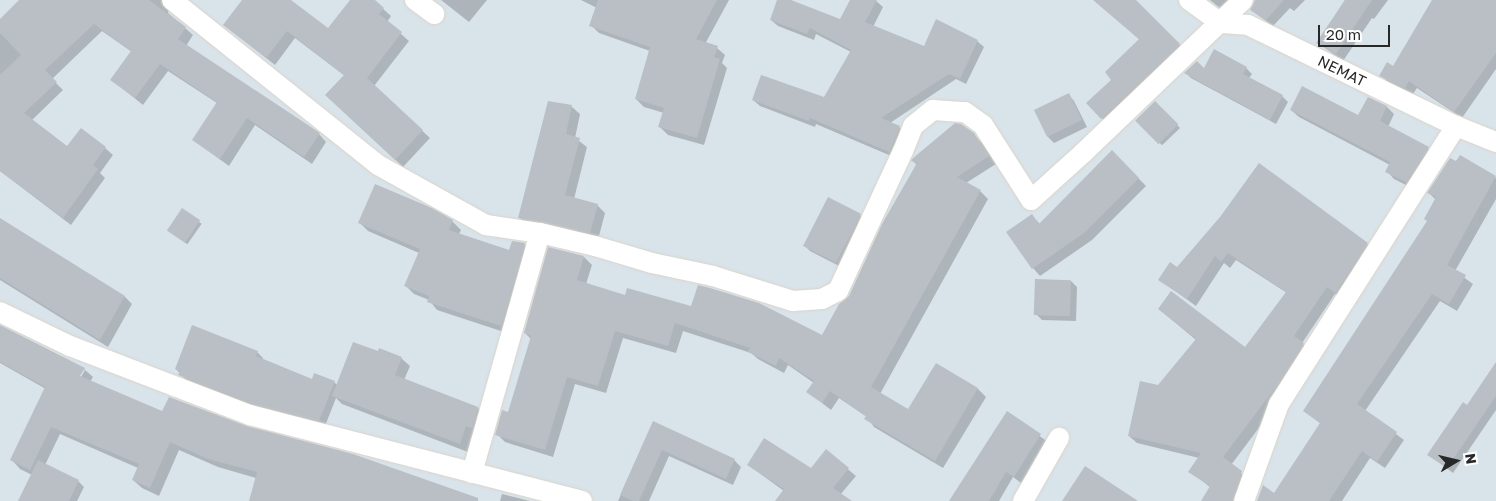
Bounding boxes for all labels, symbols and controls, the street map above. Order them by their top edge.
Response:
scale bar [1321,15,1394,47]
text: 20 m [1326,25,1361,43]
street label: NEMAT [1315,52,1369,90]
north arrow [1431,436,1481,486]
text: N [1462,452,1481,465]

